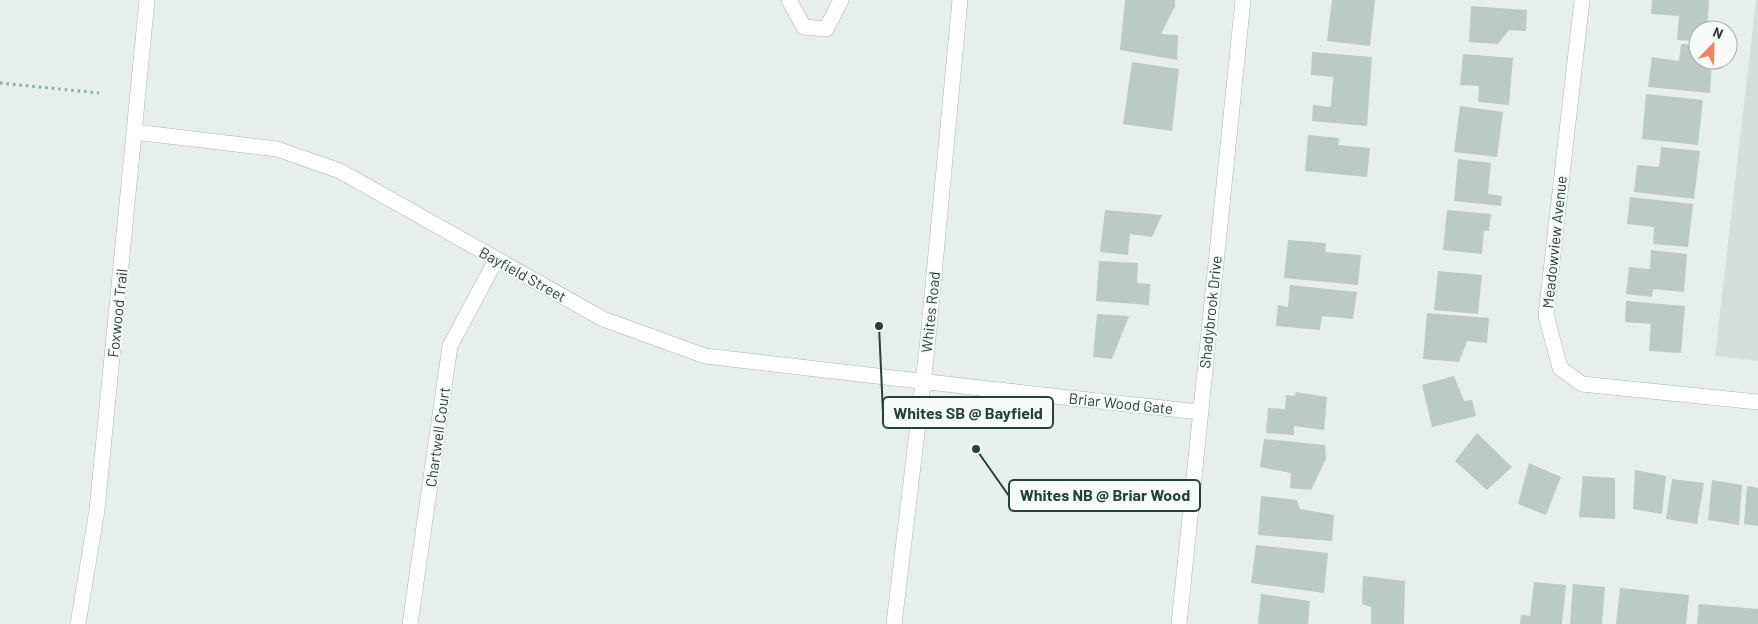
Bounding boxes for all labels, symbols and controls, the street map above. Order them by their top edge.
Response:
north arrow [1688,20,1738,70]
text: N [1711,23,1726,42]
street label: Meadowview Avenue [1538,175,1570,309]
street label: Bayfield Street [476,243,570,305]
street label: Shadybrook Drive [1195,255,1225,369]
street label: Foxwood Trail [103,268,131,358]
street label: Whites Road [917,271,943,353]
street label: Chartwell Court [421,386,453,488]
street label: Briar Wood Gate [1068,389,1174,417]
callout: Whites SB @ Bayfield [883,397,1053,428]
text: Whites SB @ Bayfield [893,403,1043,422]
callout: Whites NB @ Briar Wood [1009,480,1200,511]
text: Whites NB @ Briar Wood [1020,485,1190,504]

